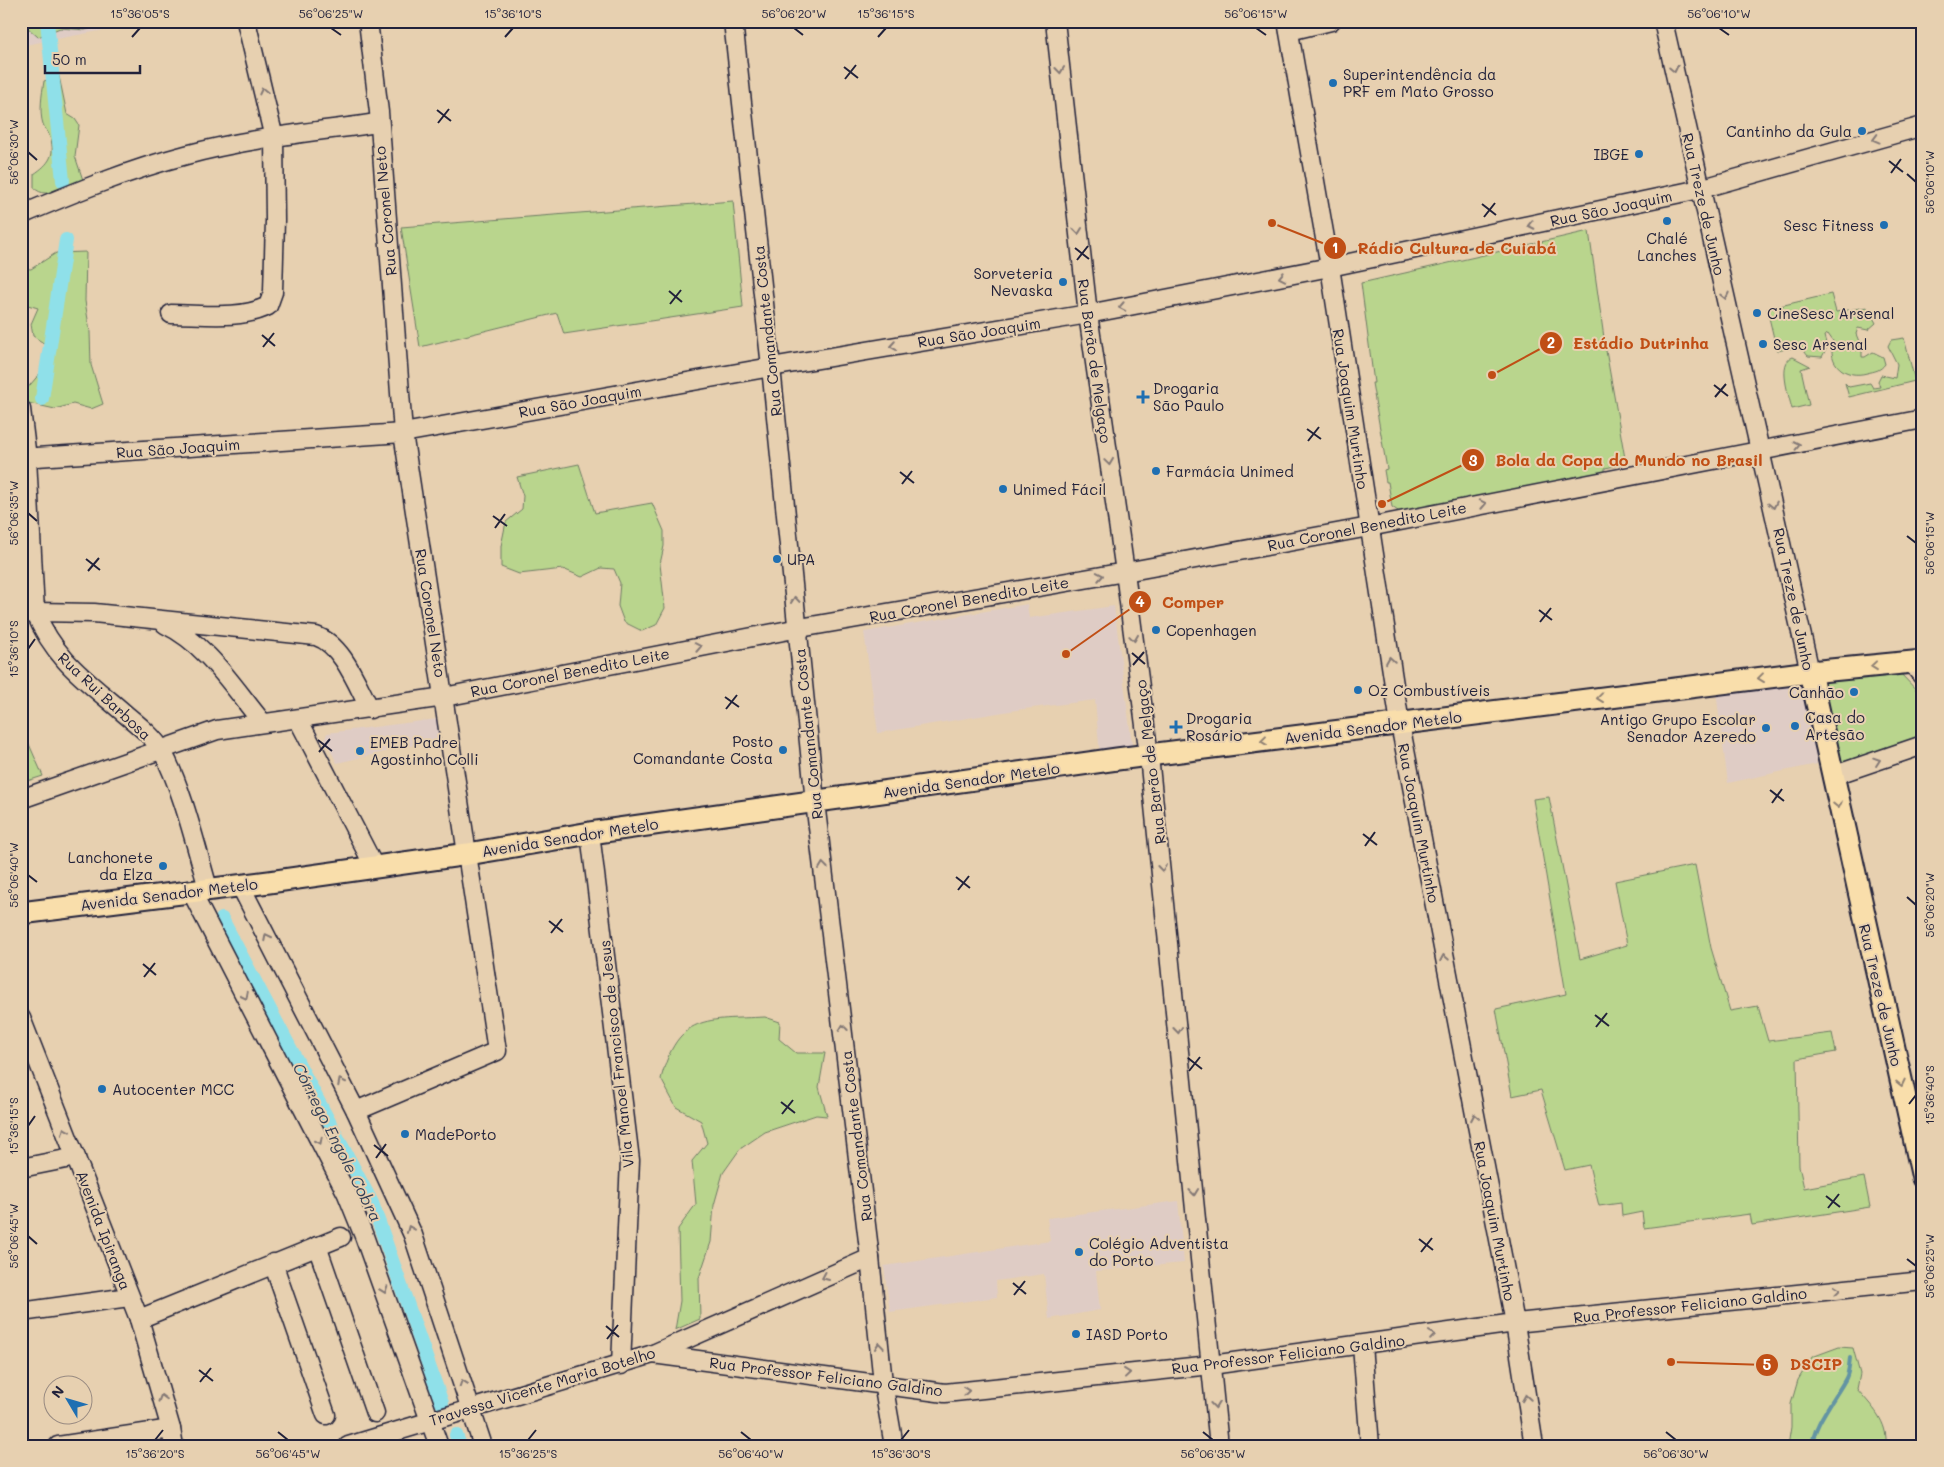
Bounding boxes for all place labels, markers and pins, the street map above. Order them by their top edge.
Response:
place label: Superintendência da PRF em Mato Grosso [1343,64,1496,101]
marker: Superintendência da PRF em Mato Grosso [1327,77,1339,89]
place label: Cantinho da Gula [1726,121,1852,141]
marker: Cantinho da Gula [1856,125,1868,137]
place label: IBGE [1593,144,1629,164]
marker: IBGE [1633,148,1645,160]
marker: Chalé Lanches [1661,215,1673,227]
place label: Sesc Fitness [1784,215,1874,235]
marker: Sesc Fitness [1878,219,1890,231]
place label: Chalé Lanches [1637,228,1697,265]
callout: Rádio Cultura de Cuiabá [1323,233,1567,264]
place label: Sorveteria Nevaska [974,263,1053,300]
marker: Sorveteria Nevaska [1057,276,1069,288]
place label: CineSesc Arsenal [1767,303,1894,323]
marker: CineSesc Arsenal [1751,307,1763,319]
callout: Estádio Dutrinha [1538,328,1719,359]
place label: Sesc Arsenal [1773,334,1868,354]
marker: Sesc Arsenal [1757,338,1769,350]
place label: Drogaria São Paulo [1153,378,1224,415]
marker: Drogaria São Paulo [1137,391,1149,403]
callout: Bola da Copa do Mundo no Brasil [1460,445,1772,476]
place label: Farmácia Unimed [1166,461,1294,481]
marker: Farmácia Unimed [1150,465,1162,477]
place label: Unimed Fácil [1013,479,1106,499]
marker: Unimed Fácil [997,483,1009,495]
place label: UPA [787,549,815,569]
marker: UPA [771,553,783,565]
callout: Comper [1127,587,1235,618]
place label: Copenhagen [1166,620,1257,640]
marker: Copenhagen [1150,624,1162,636]
place label: Oz Combustíveis [1368,680,1490,700]
place label: Canhão [1789,682,1844,702]
marker: Oz Combustíveis [1352,684,1364,696]
marker: Canhão [1848,686,1860,698]
place label: Casa do Artesão [1805,707,1865,744]
place label: Drogaria Rosário [1186,708,1252,745]
place label: Antigo Grupo Escolar Senador Azeredo [1600,709,1756,746]
marker: Casa do Artesão [1789,720,1801,732]
marker: Drogaria Rosário [1170,721,1182,733]
marker: Antigo Grupo Escolar Senador Azeredo [1760,722,1772,734]
place label: Posto Comandante Costa [633,731,773,768]
place label: EMEB Padre Agostinho Colli [370,732,479,769]
marker: Posto Comandante Costa [777,744,789,756]
marker: EMEB Padre Agostinho Colli [354,745,366,757]
place label: Lanchonete da Elza [68,847,153,884]
marker: Lanchonete da Elza [157,860,169,872]
place label: Autocenter MCC [112,1079,234,1099]
marker: Autocenter MCC [96,1083,108,1095]
place label: MadePorto [415,1124,496,1144]
marker: MadePorto [399,1128,411,1140]
place label: Colégio Adventista do Porto [1089,1233,1229,1270]
marker: Colégio Adventista do Porto [1073,1246,1085,1258]
place label: IASD Porto [1086,1324,1168,1344]
marker: IASD Porto [1070,1328,1082,1340]
callout: DSCIP [1755,1349,1852,1380]

